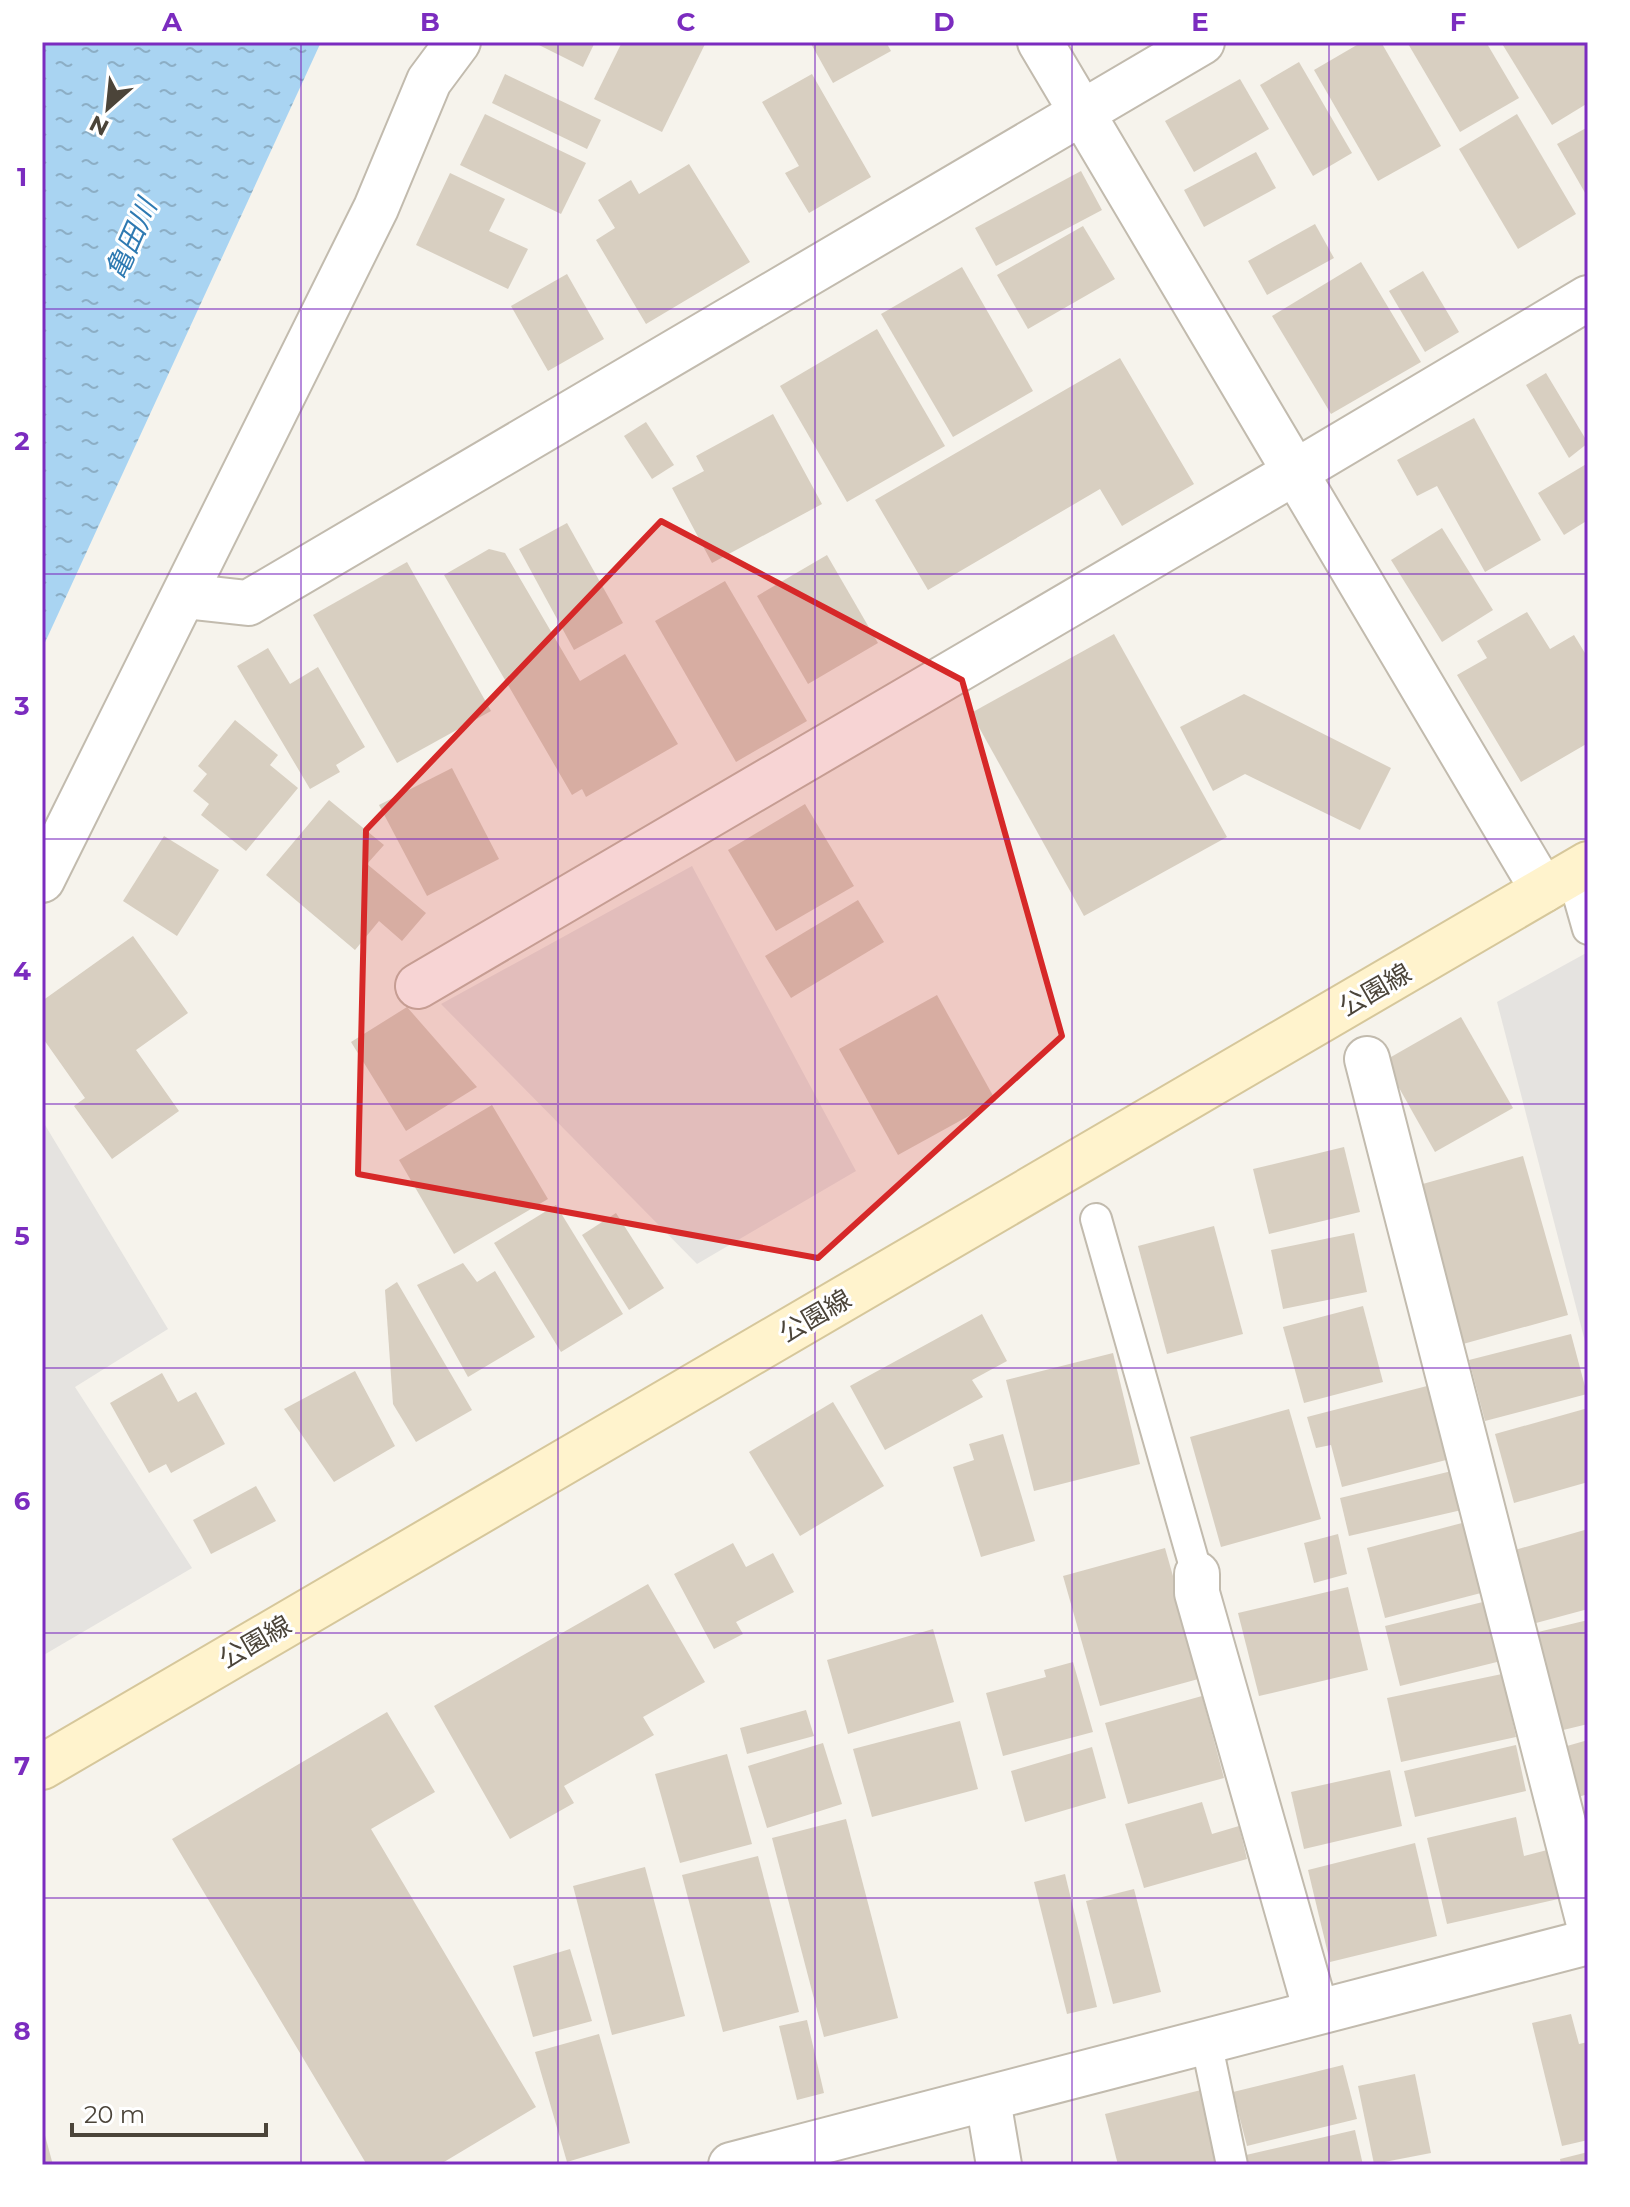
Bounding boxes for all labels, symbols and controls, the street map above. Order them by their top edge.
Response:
text: A [161,6,183,38]
text: B [420,6,440,38]
text: C [677,6,696,38]
text: D [933,6,955,38]
text: E [1191,6,1209,38]
text: F [1450,6,1466,38]
north arrow [68,68,148,148]
text: N [85,109,113,141]
text: 1 [17,161,27,193]
water label: 亀田川 [98,191,165,284]
text: 2 [14,425,30,457]
text: 3 [13,690,30,722]
text: 4 [13,955,31,987]
street label: 公園線 [1333,957,1417,1023]
text: 5 [14,1220,30,1252]
street label: 公園線 [773,1283,857,1349]
text: 6 [14,1485,31,1517]
street label: 公園線 [213,1609,297,1675]
text: 7 [14,1750,30,1782]
text: 8 [13,2015,31,2047]
scale bar [72,2087,266,2137]
text: 20 m [84,2100,145,2129]

